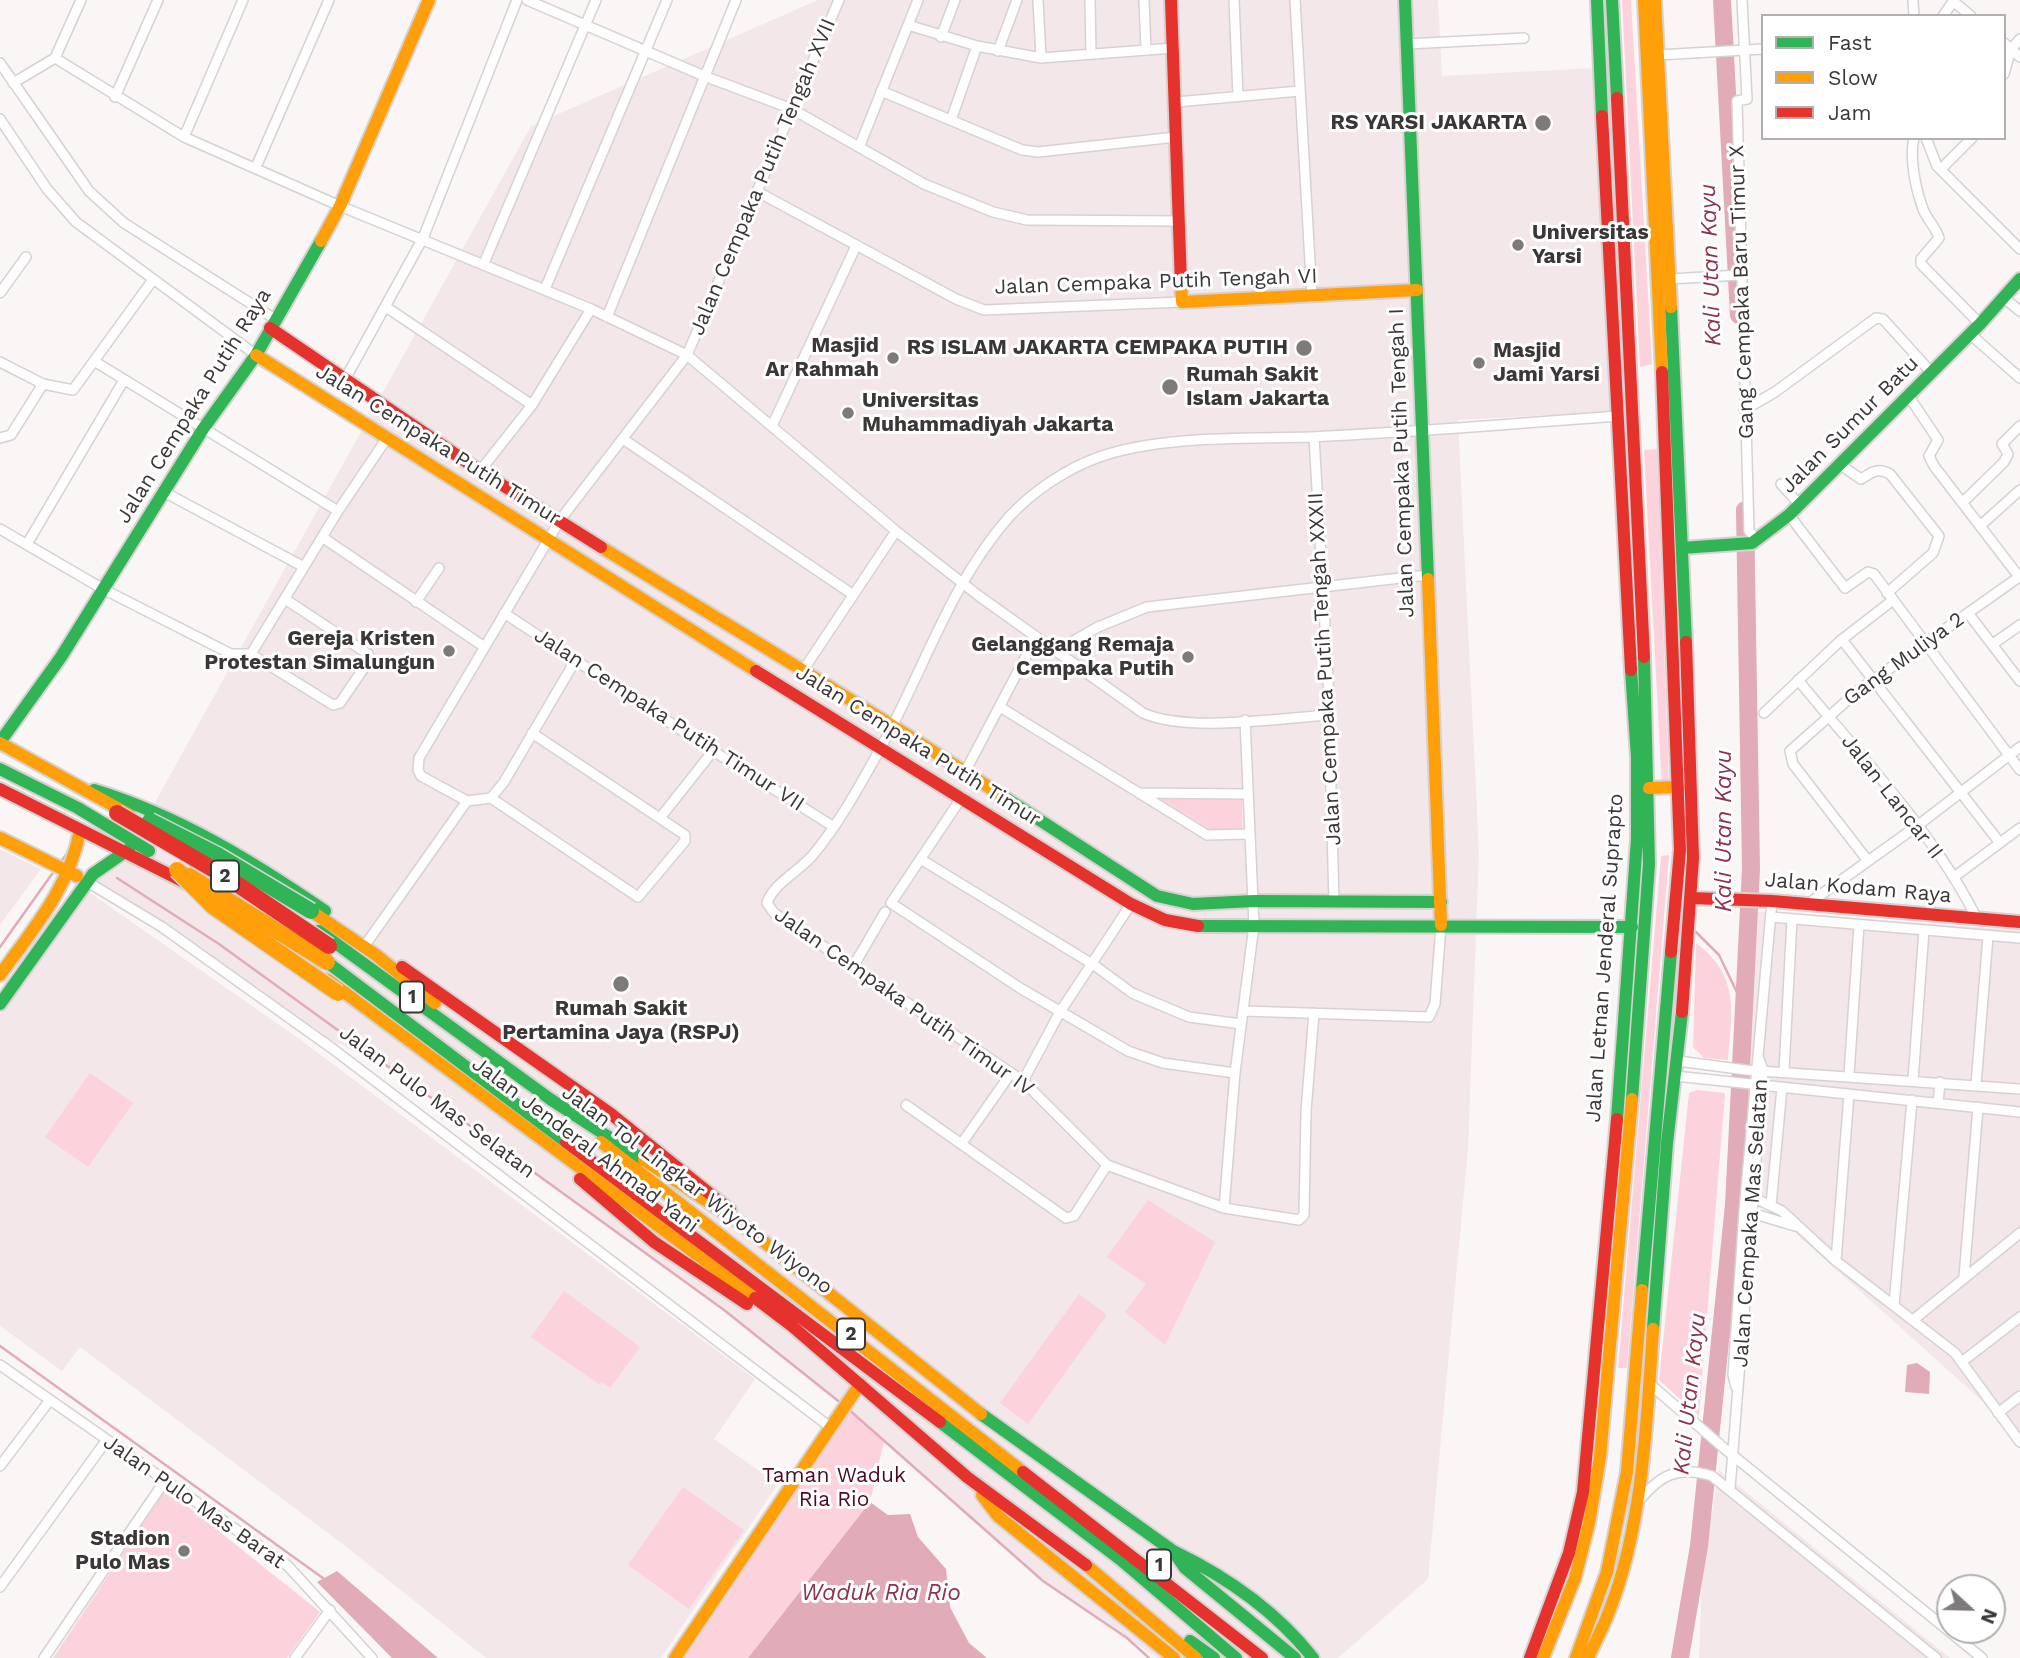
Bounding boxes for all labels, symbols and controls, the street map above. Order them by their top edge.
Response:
legend [1761,14,2006,140]
street label: Jalan Cempaka Putih Tengah XVII [685,15,841,339]
text: Fast [1828,30,1872,55]
text: Slow [1828,65,1878,90]
text: Jam [1828,100,1871,125]
place label: RS YARSI JAKARTA [1331,110,1527,136]
marker: RS YARSI JAKARTA [1533,113,1553,133]
street label: Gang Cempaka Baru Timur X [1724,145,1760,439]
water label: Kali Utan Kayu [1694,183,1728,347]
place label: Universitas Yarsi [1532,220,1649,270]
marker: Universitas Yarsi [1510,237,1526,253]
street label: Jalan Cempaka Putih Tengah VI [994,264,1318,300]
street label: Jalan Cempaka Putih Raya [111,284,277,528]
street label: Jalan Cempaka Putih Tengah I [1384,308,1420,618]
place label: Masjid Ar Rahmah [765,333,879,383]
place label: RS ISLAM JAKARTA CEMPAKA PUTIH [907,335,1288,361]
marker: RS ISLAM JAKARTA CEMPAKA PUTIH [1294,338,1314,358]
place label: Masjid Jami Yarsi [1493,338,1600,388]
marker: Masjid Ar Rahmah [885,350,901,366]
street label: Jalan Sumur Batu [1776,351,1924,499]
marker: Masjid Jami Yarsi [1471,355,1487,371]
street label: Jalan Cempaka Putih Timur [311,359,565,531]
place label: Rumah Sakit Islam Jakarta [1186,362,1329,412]
marker: Rumah Sakit Islam Jakarta [1160,377,1180,397]
place label: Universitas Muhammadiyah Jakarta [862,388,1113,438]
marker: Universitas Muhammadiyah Jakarta [840,405,856,421]
street label: Jalan Cempaka Putih Tengah XXXII [1303,492,1347,846]
street label: Gang Muliya 2 [1839,607,1969,711]
street label: Jalan Cempaka Putih Timur VII [529,623,809,817]
place label: Gereja Kristen Protestan Simalungun [204,626,435,676]
place label: Gelanggang Remaja Cempaka Putih [971,632,1174,682]
marker: Gereja Kristen Protestan Simalungun [441,643,457,659]
marker: Gelanggang Remaja Cempaka Putih [1180,649,1196,665]
street label: Jalan Cempaka Putih Timur [791,660,1045,832]
street label: Jalan Lancar II [1836,730,1948,864]
water label: Kali Utan Kayu [1710,750,1738,912]
street label: Jalan Letnan Jenderal Suprapto [1581,793,1629,1123]
road number: 2 [211,860,239,891]
street label: Jalan Kodam Raya [1764,867,1952,909]
street label: Jalan Cempaka Putih Timur IV [769,902,1039,1102]
marker: Rumah Sakit Pertamina Jaya (RSPJ) [611,974,631,994]
road number: 1 [400,981,424,1012]
place label: Rumah Sakit Pertamina Jaya (RSPJ) [502,996,740,1046]
street label: Jalan Pulo Mas Selatan [334,1020,540,1184]
street label: Jalan Jenderal Ahmad Yani [467,1051,703,1239]
street label: Jalan Cempaka Mas Selatan [1728,1078,1774,1368]
street label: Jalan Tol Lingkar Wiyoto Wiyono [557,1080,837,1300]
water label: Kali Utan Kayu [1668,1312,1712,1476]
road number: 2 [837,1318,865,1350]
street label: Jalan Pulo Mas Barat [98,1430,290,1574]
park label: Taman Waduk Ria Rio [762,1463,906,1513]
place label: Stadion Pulo Mas [75,1526,170,1576]
marker: Stadion Pulo Mas [176,1543,192,1559]
road number: 1 [1147,1550,1171,1581]
north arrow [1936,1574,2006,1644]
water label: Waduk Ria Rio [801,1579,961,1607]
text: N [1976,1605,2002,1627]

